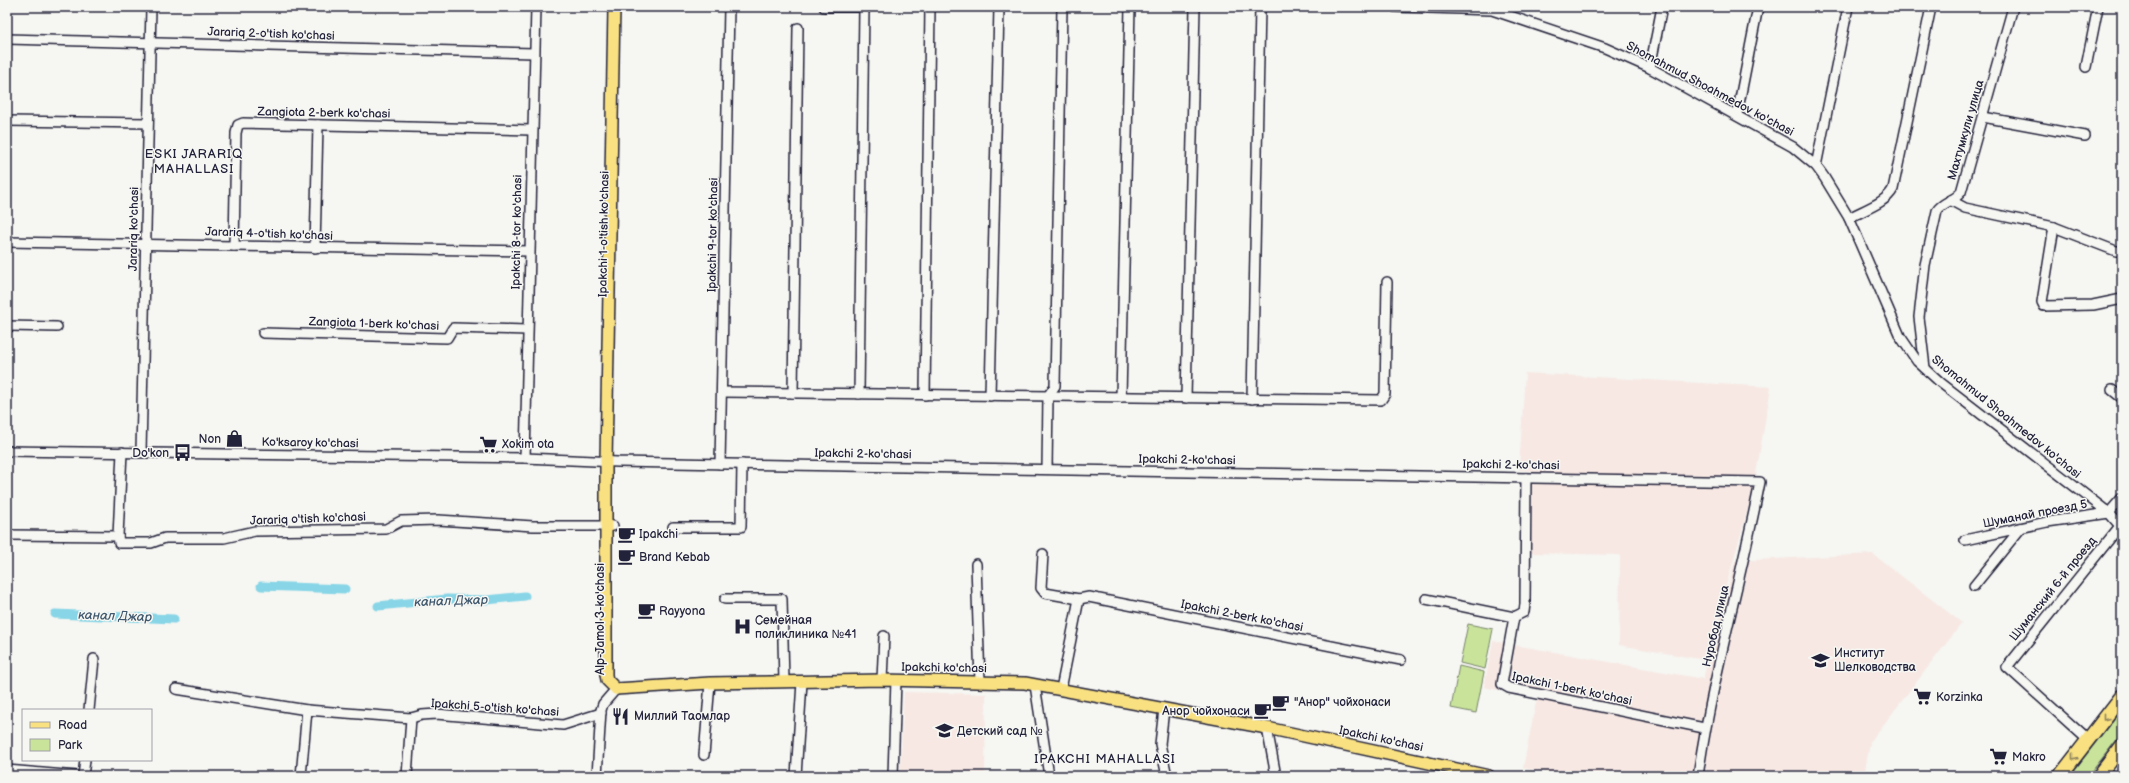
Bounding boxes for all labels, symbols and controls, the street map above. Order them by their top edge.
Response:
street label: Jarariq 2-o'tish ko'chasi [207,24,335,44]
street label: Shomahmud Shoahmedov ko'chasi [1624,38,1797,140]
street label: Махтумкули улица [1945,78,1987,182]
street label: Zangiota 2-berk ko'chasi [256,104,391,122]
district label: ESKI JARARIQ MAHALLASI [145,146,243,177]
street label: Ipakchi 1-o'tish ko'chasi [595,171,613,297]
street label: Ipakchi 8-tor ko'chasi [509,174,526,289]
street label: Ipakchi 9-tor ko'chasi [705,177,722,292]
street label: Jarariq ko'chasi [126,186,142,271]
street label: Jarariq 4-o'tish ko'chasi [205,224,333,244]
street label: Zangiota 1-berk ko'chasi [308,314,440,334]
street label: Shomahmud Shoahmedov ko'chasi [1928,352,2084,482]
shop icon: Non [224,429,244,449]
place label: Non [198,432,221,447]
supermarket icon: Xokim ota [479,434,499,454]
street label: Ko'ksaroy ko'chasi [261,435,359,451]
place label: Xokim ota [501,437,554,452]
bus stop icon: Do'kon [172,443,192,463]
place label: Do'kon [132,446,169,461]
street label: Ipakchi 2-ko'chasi [814,446,912,462]
street label: Ipakchi 2-ko'chasi [1138,452,1236,468]
street label: Ipakchi 2-ko'chasi [1462,457,1560,473]
street label: Шуманай проезд 5 [1982,497,2089,531]
street label: Jarariq o'tish ko'chasi [250,509,366,529]
cafe icon: Ipakchi [616,524,636,544]
place label: Ipakchi [639,527,678,542]
street label: Шуманский 6-й проезд [2006,533,2100,644]
cafe icon: Brand Kebab [616,547,636,567]
place label: Brand Kebab [639,550,710,565]
street label: Alp-Jamol 3-ko'chasi [593,563,608,675]
street label: Нуробод улица [1699,584,1733,668]
water label: канал Джар [414,592,489,610]
street label: Ipakchi 2-berk ko'chasi [1180,597,1305,635]
cafe icon: Rayyona [636,601,656,621]
place label: Rayyona [659,604,705,619]
water label: канал Джар [78,607,153,625]
place label: Семейная поликлиника №41 [755,613,856,642]
hospital icon: Семейная поликлиника №41 [732,617,752,637]
place label: Институт Шелководства [1834,646,1916,675]
school or university icon: Институт Шелководства [1811,650,1831,670]
street label: Ipakchi ko'chasi [901,660,987,676]
street label: Ipakchi 1-berk ko'chasi [1511,669,1633,709]
supermarket icon: Korzinka [1913,687,1933,707]
place label: Korzinka [1936,690,1983,705]
cafe icon: "Анор" чойхонаси [1271,692,1291,712]
place label: "Анор" чойхонаси [1294,695,1391,710]
street label: Ipakchi 5-o'tish ko'chasi [430,696,560,720]
cafe icon: Анор чойхонаси [1253,701,1273,721]
place label: Анор чойхонаси [1161,704,1250,719]
restaurant icon: Миллий Таомлар [611,706,631,726]
legend [22,709,152,761]
place label: Миллий Таомлар [634,709,730,724]
one-way arrow [2103,714,2110,721]
text: Road [58,718,87,733]
school or university icon: Детский сад № [934,721,954,741]
street label: Ipakchi ko'chasi [1338,723,1425,755]
place label: Детский сад № [957,724,1043,739]
text: Park [58,738,82,753]
supermarket icon: Makro [1989,747,2009,767]
place label: Makro [2012,750,2046,765]
district label: IPAKCHI MAHALLASI [1034,751,1176,767]
one-way arrow [2071,754,2078,761]

